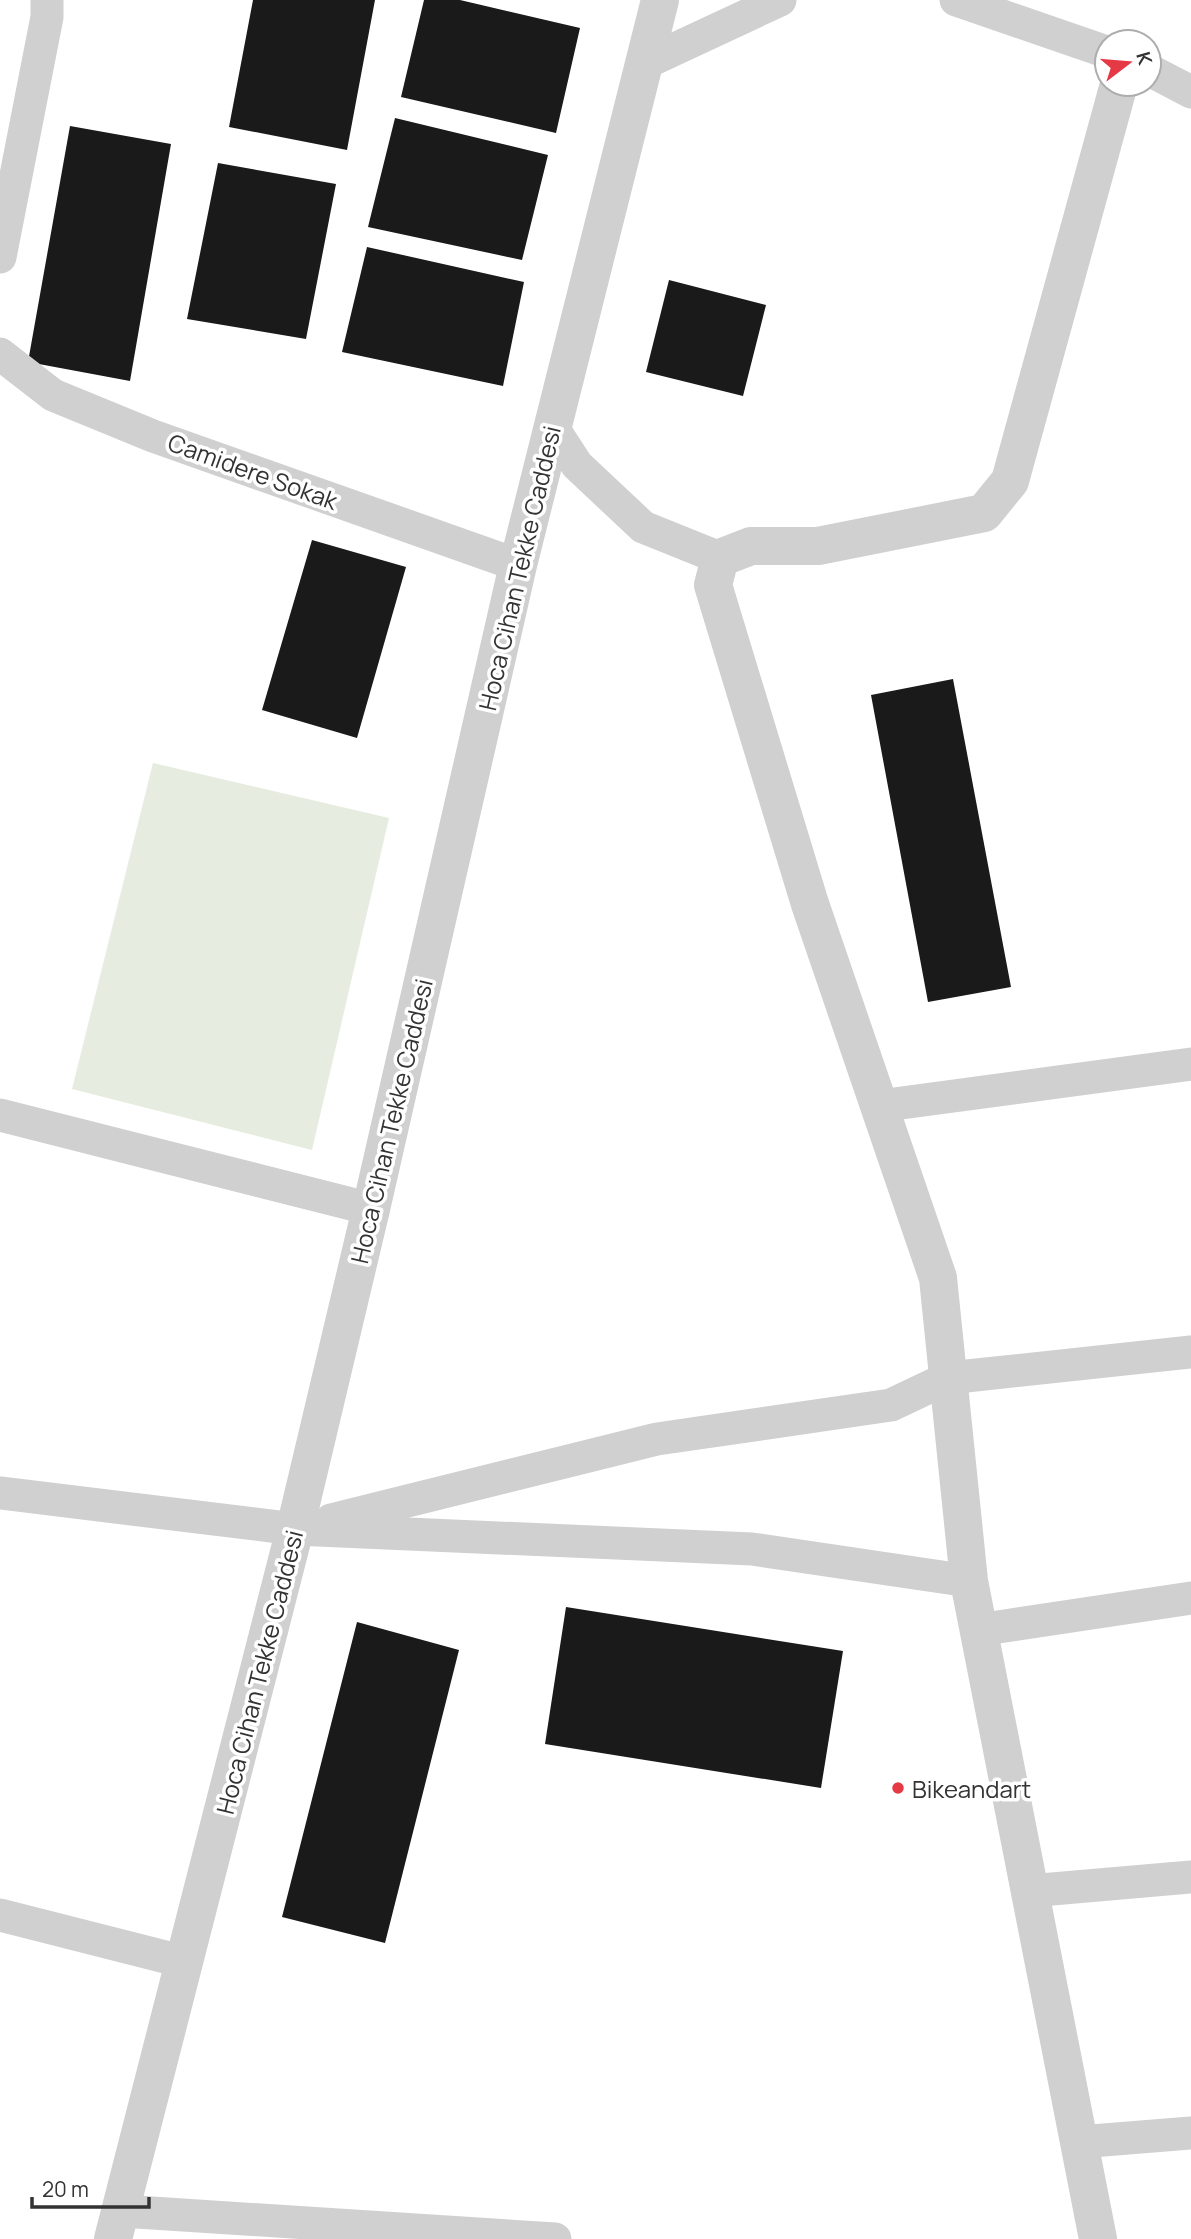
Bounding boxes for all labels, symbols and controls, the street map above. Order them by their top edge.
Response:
north arrow [1093,28,1163,98]
text: K [1130,49,1159,68]
street label: Hoca Cihan Tekke Caddesi [470,422,568,714]
street label: Camidere Sokak [164,425,343,517]
street label: Hoca Cihan Tekke Caddesi [342,975,440,1267]
street label: Hoca Cihan Tekke Caddesi [208,1527,310,1817]
place label: Bikeandart [912,1772,1031,1805]
marker: Bikeandart [890,1780,906,1796]
scale bar [32,2166,149,2210]
text: 20 m [42,2175,89,2203]

